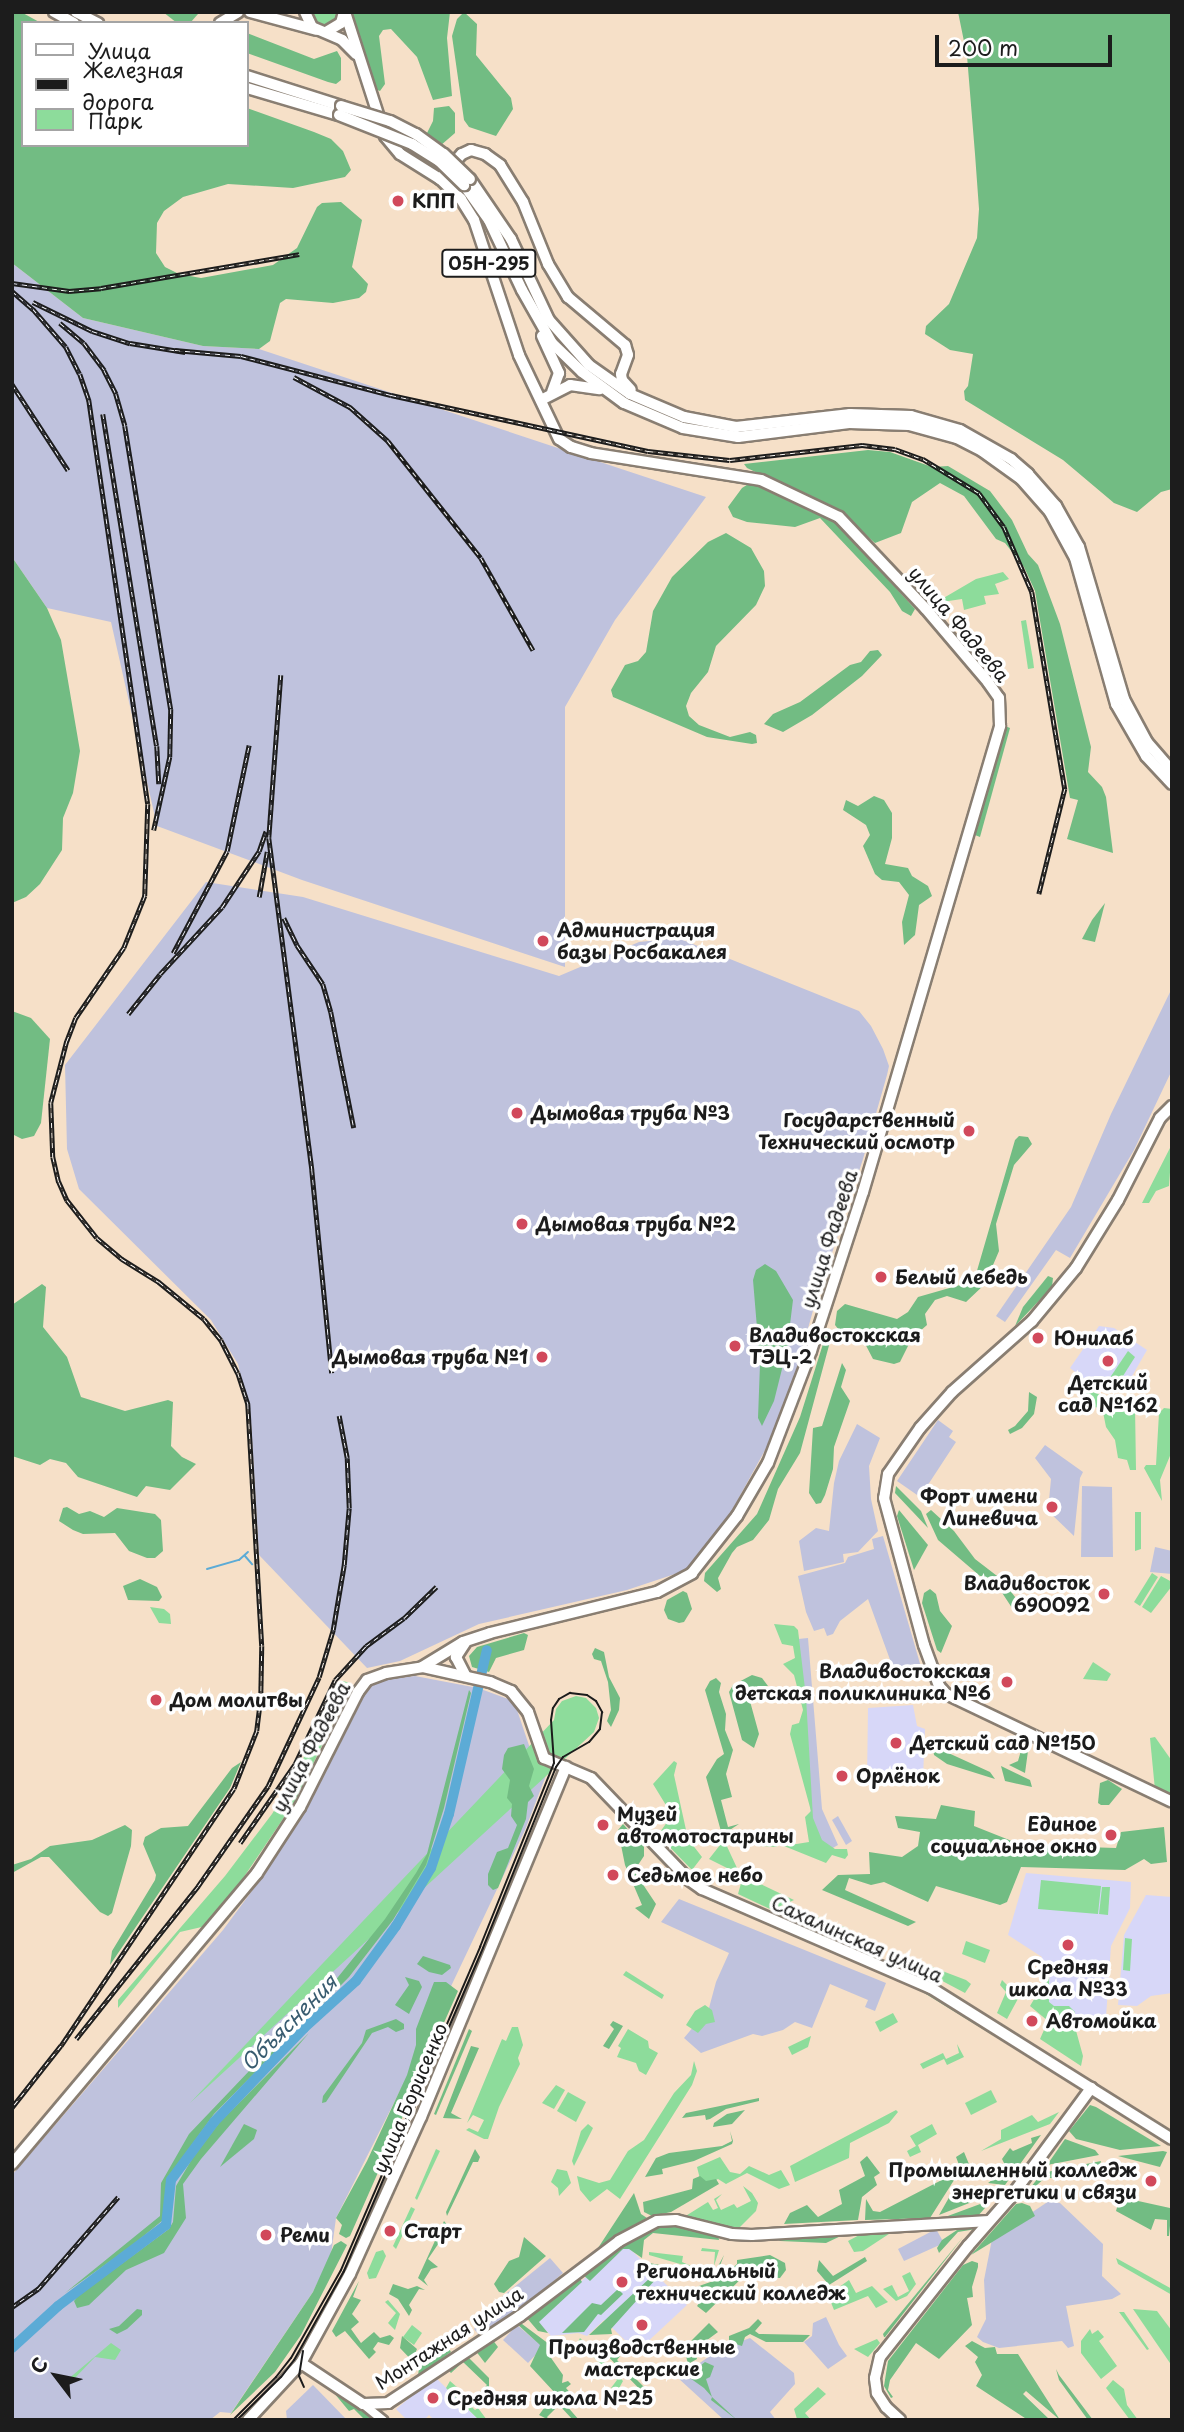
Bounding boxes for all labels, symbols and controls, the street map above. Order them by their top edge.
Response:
legend [21,21,248,147]
scale bar [939,21,1116,65]
text: 200 m [948,31,1018,63]
text: Улица [88,34,151,66]
text: Железная дорога [83,53,184,117]
text: Парк [88,104,142,136]
place label: КПП [412,190,456,212]
marker: КПП [390,193,406,209]
road number: 05Н-295 [440,248,538,278]
street label: улица Фадеева [904,561,1014,687]
place label: Администрация базы Росбакалея [557,919,727,963]
marker: Администрация базы Росбакалея [535,933,551,949]
place label: Дымовая труба №3 [531,1102,730,1124]
marker: Дымовая труба №3 [509,1105,525,1121]
place label: Государственный Технический осмотр [757,1109,955,1153]
marker: Государственный Технический осмотр [961,1123,977,1139]
street label: улица Фадеева [796,1167,862,1311]
place label: Дымовая труба №2 [536,1213,736,1235]
marker: Дымовая труба №2 [514,1216,530,1232]
place label: Белый лебедь [895,1266,1027,1288]
marker: Белый лебедь [873,1269,889,1285]
place label: Владивостокская ТЭЦ-2 [749,1324,921,1368]
place label: Юнилаб [1054,1327,1134,1349]
marker: Юнилаб [1028,1328,1048,1348]
marker: Владивостокская ТЭЦ-2 [727,1338,743,1354]
place label: Дымовая труба №1 [332,1346,528,1368]
marker: Дымовая труба №1 [534,1349,550,1365]
marker: Детский сад №162 [1100,1353,1116,1369]
place label: Детский сад №162 [1058,1372,1158,1416]
place label: Форт имени Линевича [920,1485,1038,1529]
marker: Форт имени Линевича [1044,1499,1060,1515]
place label: Владивосток 690092 [964,1572,1090,1616]
marker: Владивосток 690092 [1096,1586,1112,1602]
place label: Владивостокская детская поликлиника №6 [735,1660,991,1704]
marker: Владивостокская детская поликлиника №6 [997,1672,1017,1692]
street label: улица Фадеева [267,1678,355,1816]
place label: Дом молитвы [170,1689,304,1711]
marker: Дом молитвы [148,1692,164,1708]
place label: Детский сад №150 [910,1732,1096,1754]
marker: Детский сад №150 [888,1735,904,1751]
place label: Орлёнок [856,1765,940,1787]
marker: Орлёнок [834,1768,850,1784]
place label: Музей автомотостарины [617,1803,794,1847]
place label: Единое социальное окно [929,1813,1097,1857]
marker: Музей автомотостарины [595,1817,611,1833]
marker: Единое социальное окно [1103,1827,1119,1843]
place label: Седьмое небо [627,1864,763,1886]
marker: Седьмое небо [605,1867,621,1883]
street label: Сахалинская улица [767,1891,947,1987]
marker: Средняя школа №33 [1060,1937,1076,1953]
place label: Средняя школа №33 [1008,1956,1128,2000]
water label: Объяснения [235,1969,341,2075]
place label: Автомойка [1046,2010,1157,2032]
marker: Автомойка [1024,2013,1040,2029]
street label: улица Борисенко [368,2019,452,2177]
place label: Промышленный колледж энергетики и связи [889,2159,1137,2203]
marker: Промышленный колледж энергетики и связи [1143,2173,1159,2189]
place label: Старт [404,2220,462,2242]
marker: Старт [382,2223,398,2239]
place label: Реми [280,2224,330,2246]
marker: Реми [258,2227,274,2243]
place label: Региональный технический колледж [636,2260,846,2304]
marker: Региональный технический колледж [614,2274,630,2290]
street label: Монтажная улица [370,2281,528,2395]
marker: Производственные мастерские [634,2317,650,2333]
place label: Производственные мастерские [548,2336,736,2380]
north arrow [21,2341,91,2411]
text: С [23,2351,54,2378]
place label: Средняя школа №25 [447,2387,655,2409]
marker: Средняя школа №25 [425,2390,441,2406]

